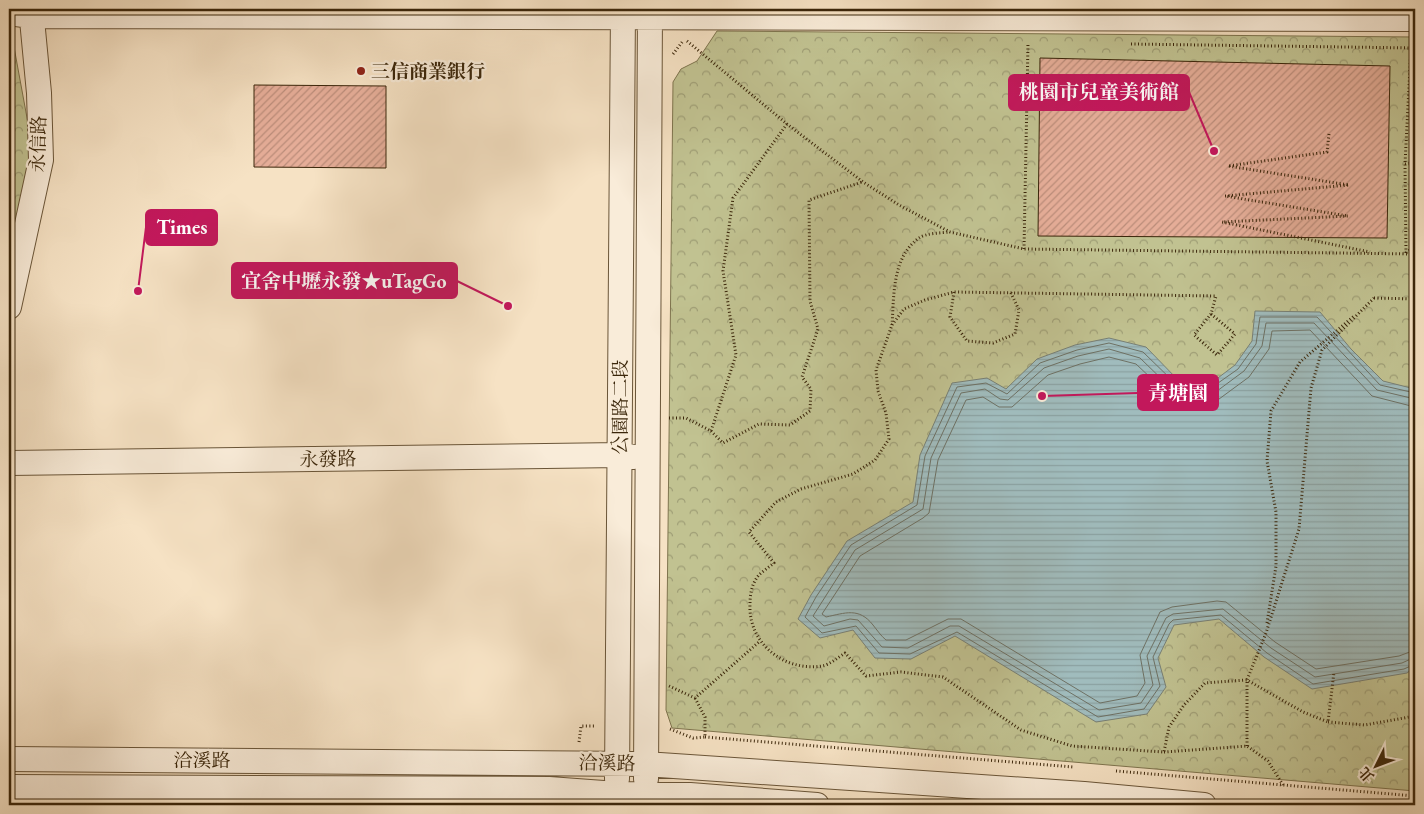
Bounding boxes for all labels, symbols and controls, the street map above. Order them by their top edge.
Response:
place label: 三信商業銀行 [371,59,485,84]
marker: 三信商業銀行 [355,65,367,77]
callout: 桃園市兒童美術館 [1009,75,1189,110]
text: 桃園市兒童美術館 [1019,79,1179,105]
street label: 永信路 [25,115,51,173]
callout: Times [146,210,217,245]
text: Times [156,214,208,240]
callout: 宜舍中壢永發★uTagGo [232,263,457,298]
text: 宜舍中壢永發★uTagGo [241,268,447,294]
street label: 公園路二段 [608,359,633,455]
callout: 青塘園 [1138,375,1218,410]
text: 青塘園 [1148,380,1208,406]
street label: 永發路 [299,446,357,472]
north arrow [1352,742,1402,792]
street label: 洽溪路 [173,748,231,773]
street label: 洽溪路 [578,750,636,776]
text: 北 [1355,763,1378,786]

